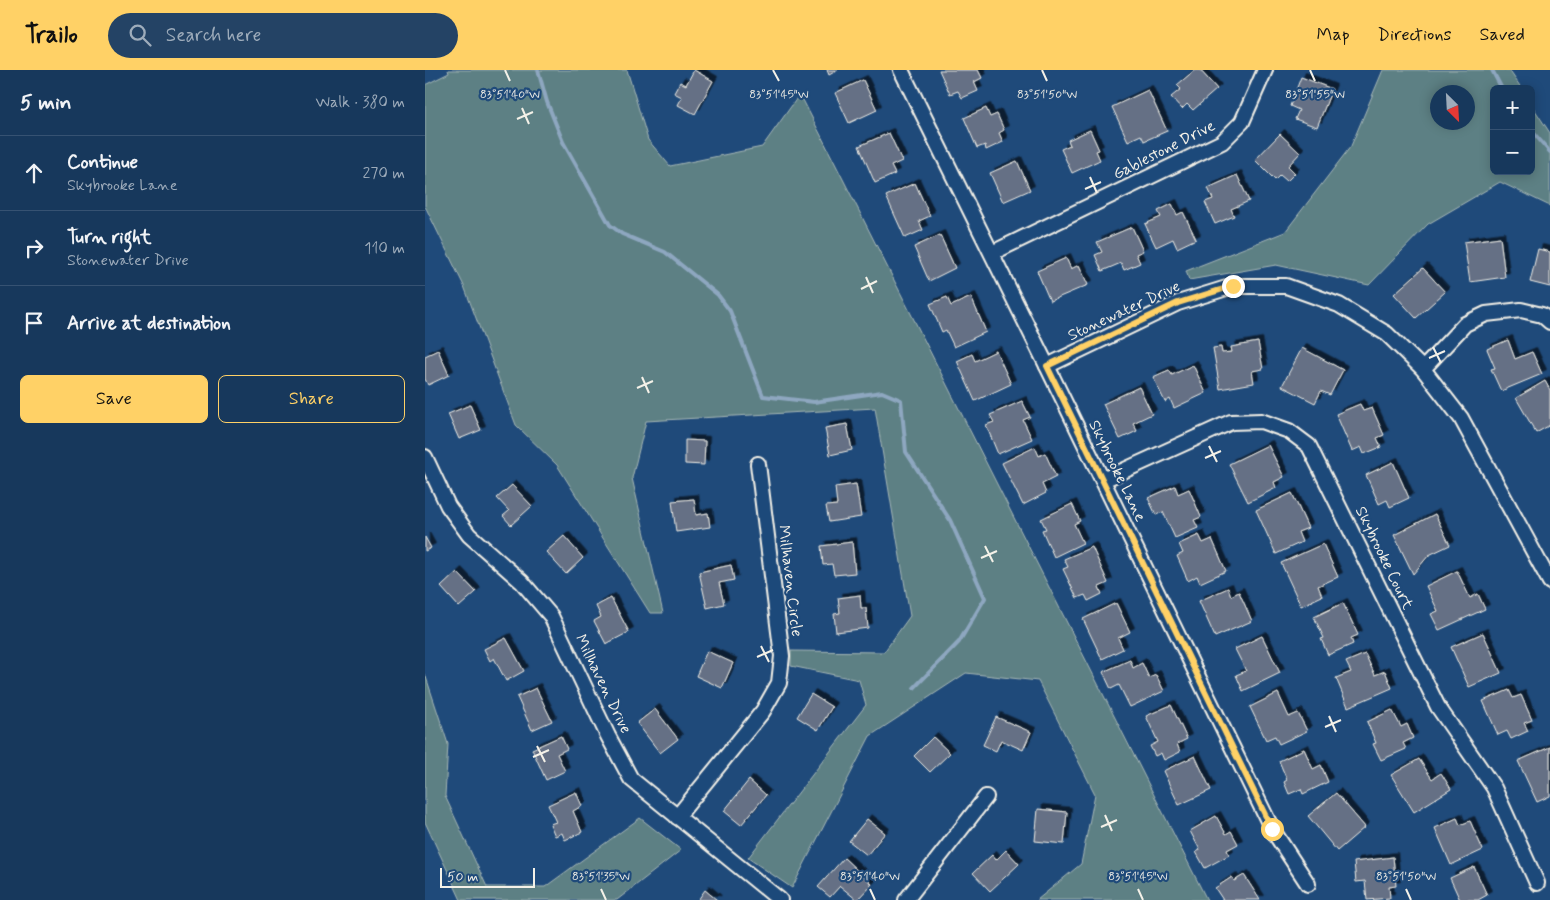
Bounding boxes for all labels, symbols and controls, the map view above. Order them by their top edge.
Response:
search box [108,13,458,58]
text: Trailo [25,20,78,51]
icon: search [126,21,154,49]
text: Search here [166,23,261,48]
text: Map [1317,23,1350,47]
text: Directions [1378,23,1452,47]
text: Saved [1480,23,1525,47]
north arrow [1430,85,1475,130]
map controls [1490,85,1535,175]
button: + [1490,85,1535,130]
text: 83°51'40"W [480,87,540,103]
text: 83°51'45"W [749,87,809,103]
text: 83°51'50"W [1017,87,1077,103]
text: 83°51'55"W [1285,87,1345,103]
text: 5 min [20,89,72,117]
text: Walk · 380 m [315,92,405,113]
street label: Gablestone Drive [1109,115,1219,185]
button: − [1490,130,1535,175]
text: Continue [67,150,138,175]
icon: ahead [20,159,48,187]
text: 270 m [362,163,405,184]
text: Skybrooke Lane [67,175,178,196]
text: Turn right [67,225,151,250]
icon: right [20,234,48,262]
text: 110 m [364,238,405,259]
text: Stonewater Drive [67,250,189,271]
route end [1222,275,1245,298]
street label: Stonewater Drive [1064,276,1184,346]
icon: arrive [20,309,48,337]
text: Arrive at destination [67,311,231,336]
button: Save [20,375,208,423]
button: Share [218,375,405,423]
street label: Skybrooke Lane [1083,417,1151,525]
street label: Skybrooke Court [1350,503,1418,614]
street label: Millhaven Circle [773,524,807,638]
street label: Millhaven Drive [570,631,636,737]
route start [1261,818,1284,841]
scale bar [440,865,535,888]
text: 50 m [447,868,478,886]
text: 83°51'35"W [572,869,630,885]
text: 83°51'40"W [840,869,900,885]
text: 83°51'45"W [1108,869,1168,885]
text: 83°51'50"W [1376,869,1436,885]

